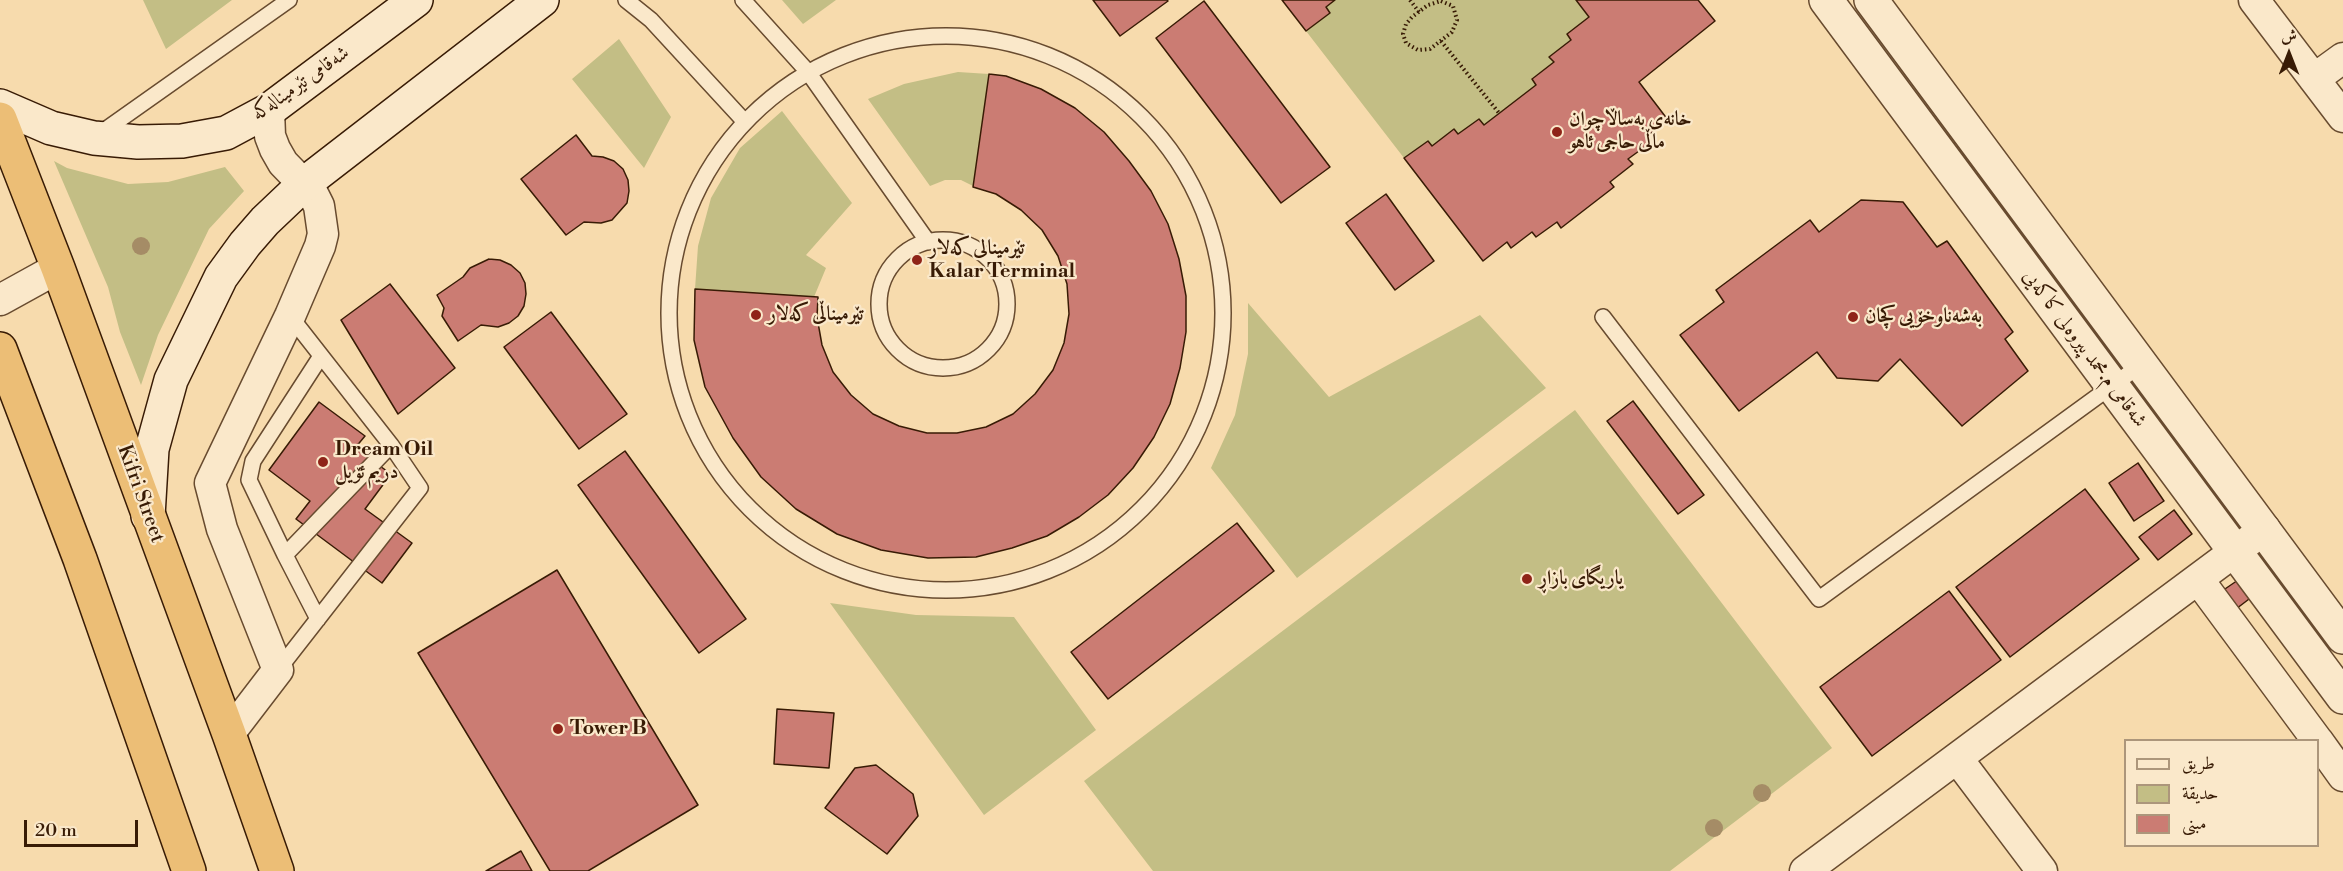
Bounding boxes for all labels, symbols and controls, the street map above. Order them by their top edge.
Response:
north arrow [2259,24,2319,84]
text: ش [2281,26,2297,46]
street label: شەقامی تێرمینالەکە [247,42,355,126]
place label: خانەی بەساڵاچوان ماڵی حاجی ئاهو [1569,108,1691,155]
marker: خانەی بەساڵاچوان ماڵی حاجی ئاهو [1550,125,1564,139]
place label: تێرمینالی کەلار Kalar Terminal [929,237,1075,284]
marker: تێرمینالی کەلار Kalar Terminal [910,253,924,267]
street label: شەقامی م.محمد پیروەلی کاکەیی [2017,265,2151,433]
place label: تێرمیناڵی کەلار [768,303,863,327]
place label: بەشەناوخۆیی کچان [1865,305,1982,329]
marker: تێرمیناڵی کەلار [749,308,763,322]
marker: بەشەناوخۆیی کچان [1846,310,1860,324]
place label: Dream Oil دریم ئۆیل [335,438,433,485]
street label: Kifri Street [111,442,169,546]
marker: Dream Oil دریم ئۆیل [316,455,330,469]
place label: یاریگای بازاڕ [1539,567,1623,591]
marker: یاریگای بازاڕ [1520,572,1534,586]
place label: Tower B [570,717,647,741]
marker: Tower B [551,722,565,736]
legend [2124,739,2319,847]
text: طريق [2182,752,2215,775]
text: حديقة [2182,782,2218,805]
scale bar [27,808,141,846]
text: مبنى [2182,812,2207,835]
text: 20 m [35,819,77,842]

